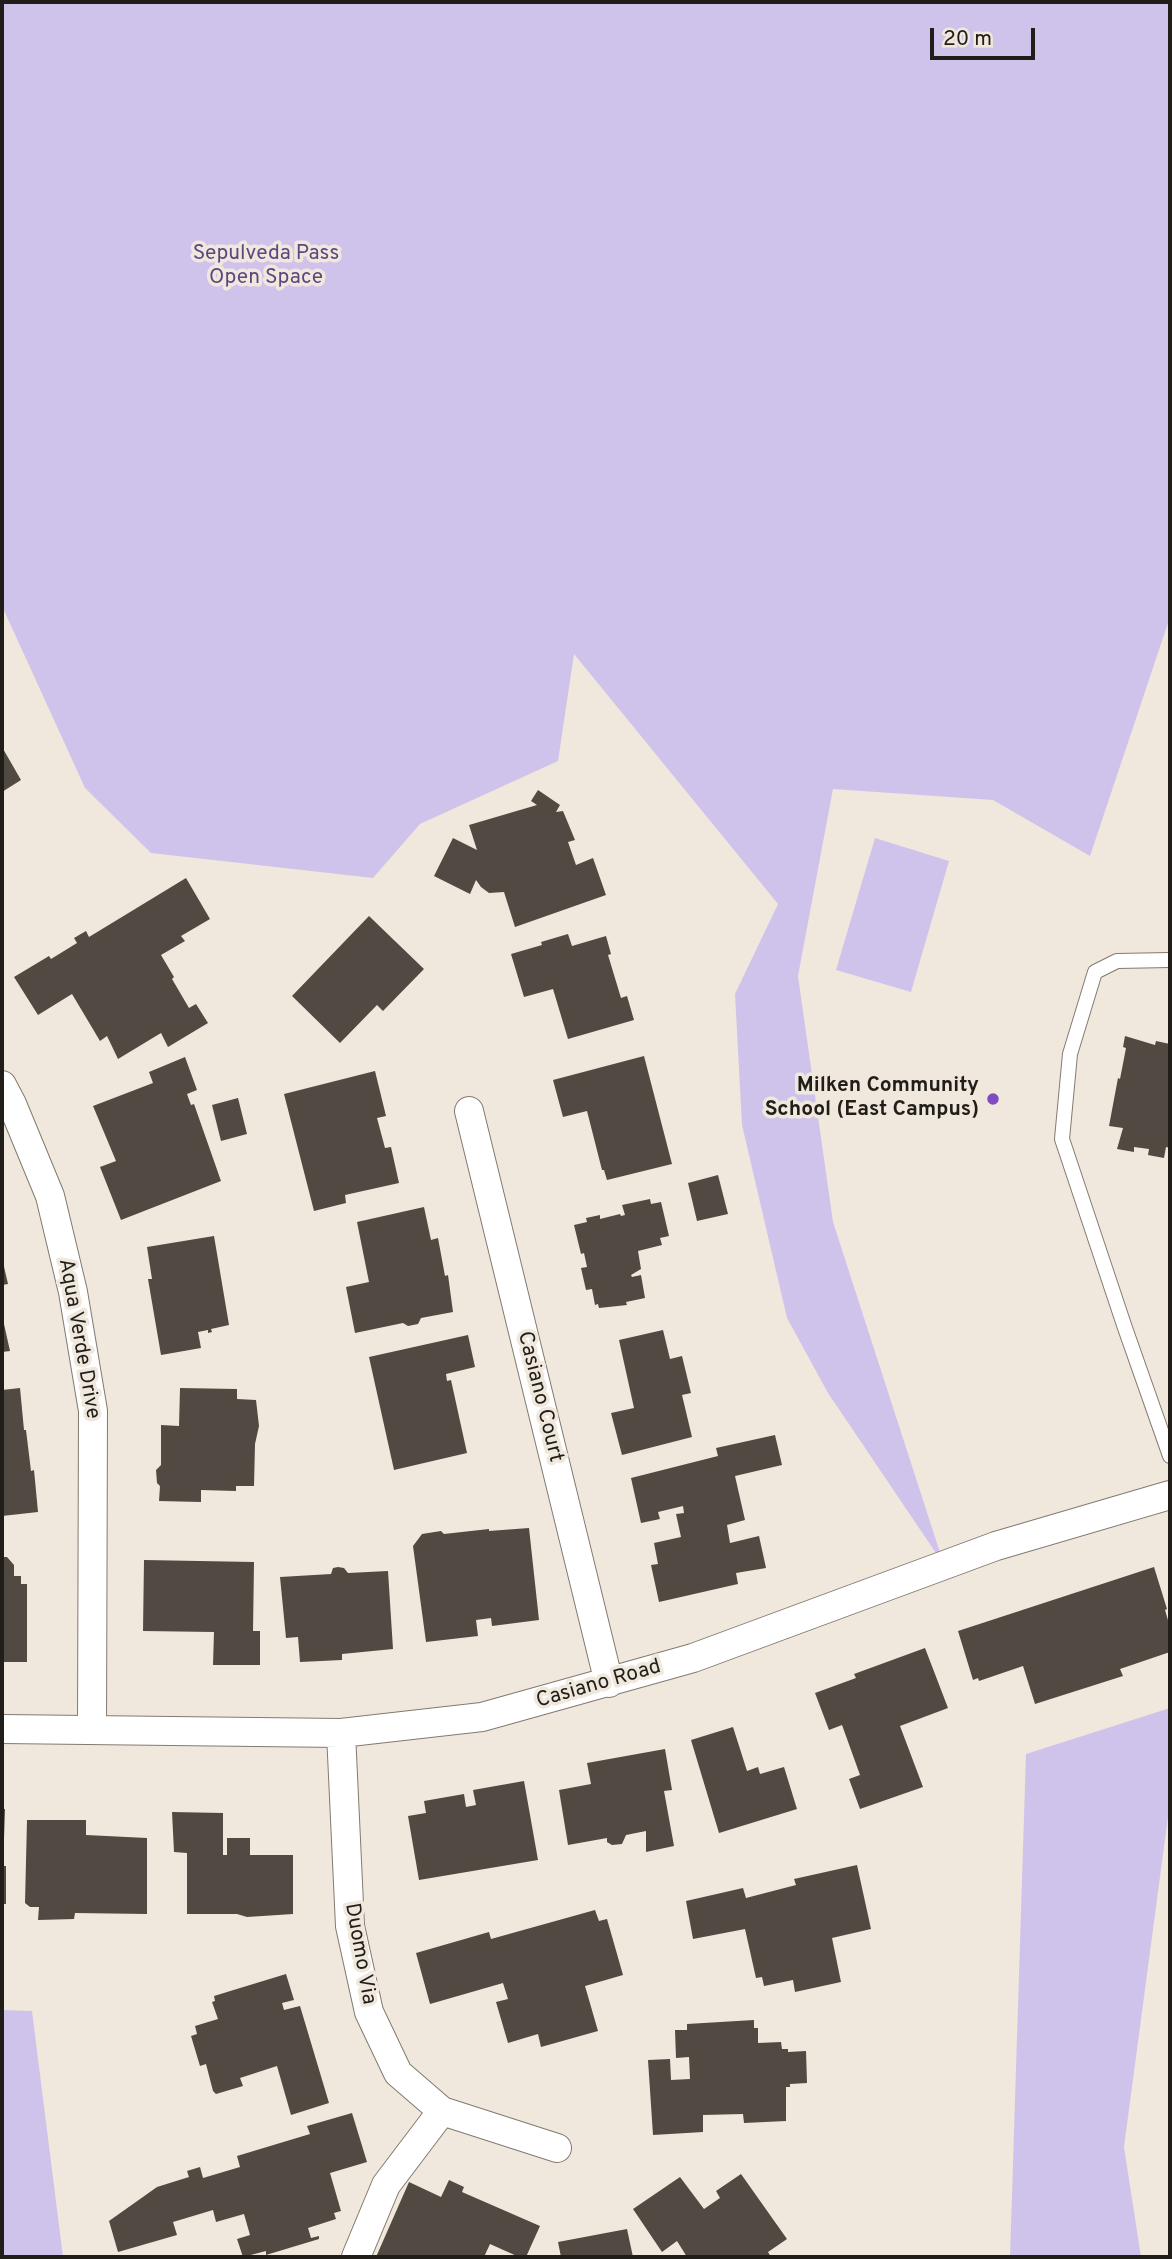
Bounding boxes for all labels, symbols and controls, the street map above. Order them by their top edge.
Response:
scale bar [934,14,1039,58]
text: 20 m [943,26,992,53]
park label: Sepulveda Pass Open Space [193,242,339,292]
place label: Milken Community School (East Campus) [765,1074,979,1124]
marker: Milken Community School (East Campus) [985,1091,1001,1107]
street label: Aqua Verde Drive [51,1257,105,1421]
street label: Casiano Court [511,1329,567,1465]
street label: Casiano Road [534,1655,664,1715]
street label: Duomo Via [338,1901,380,2007]

